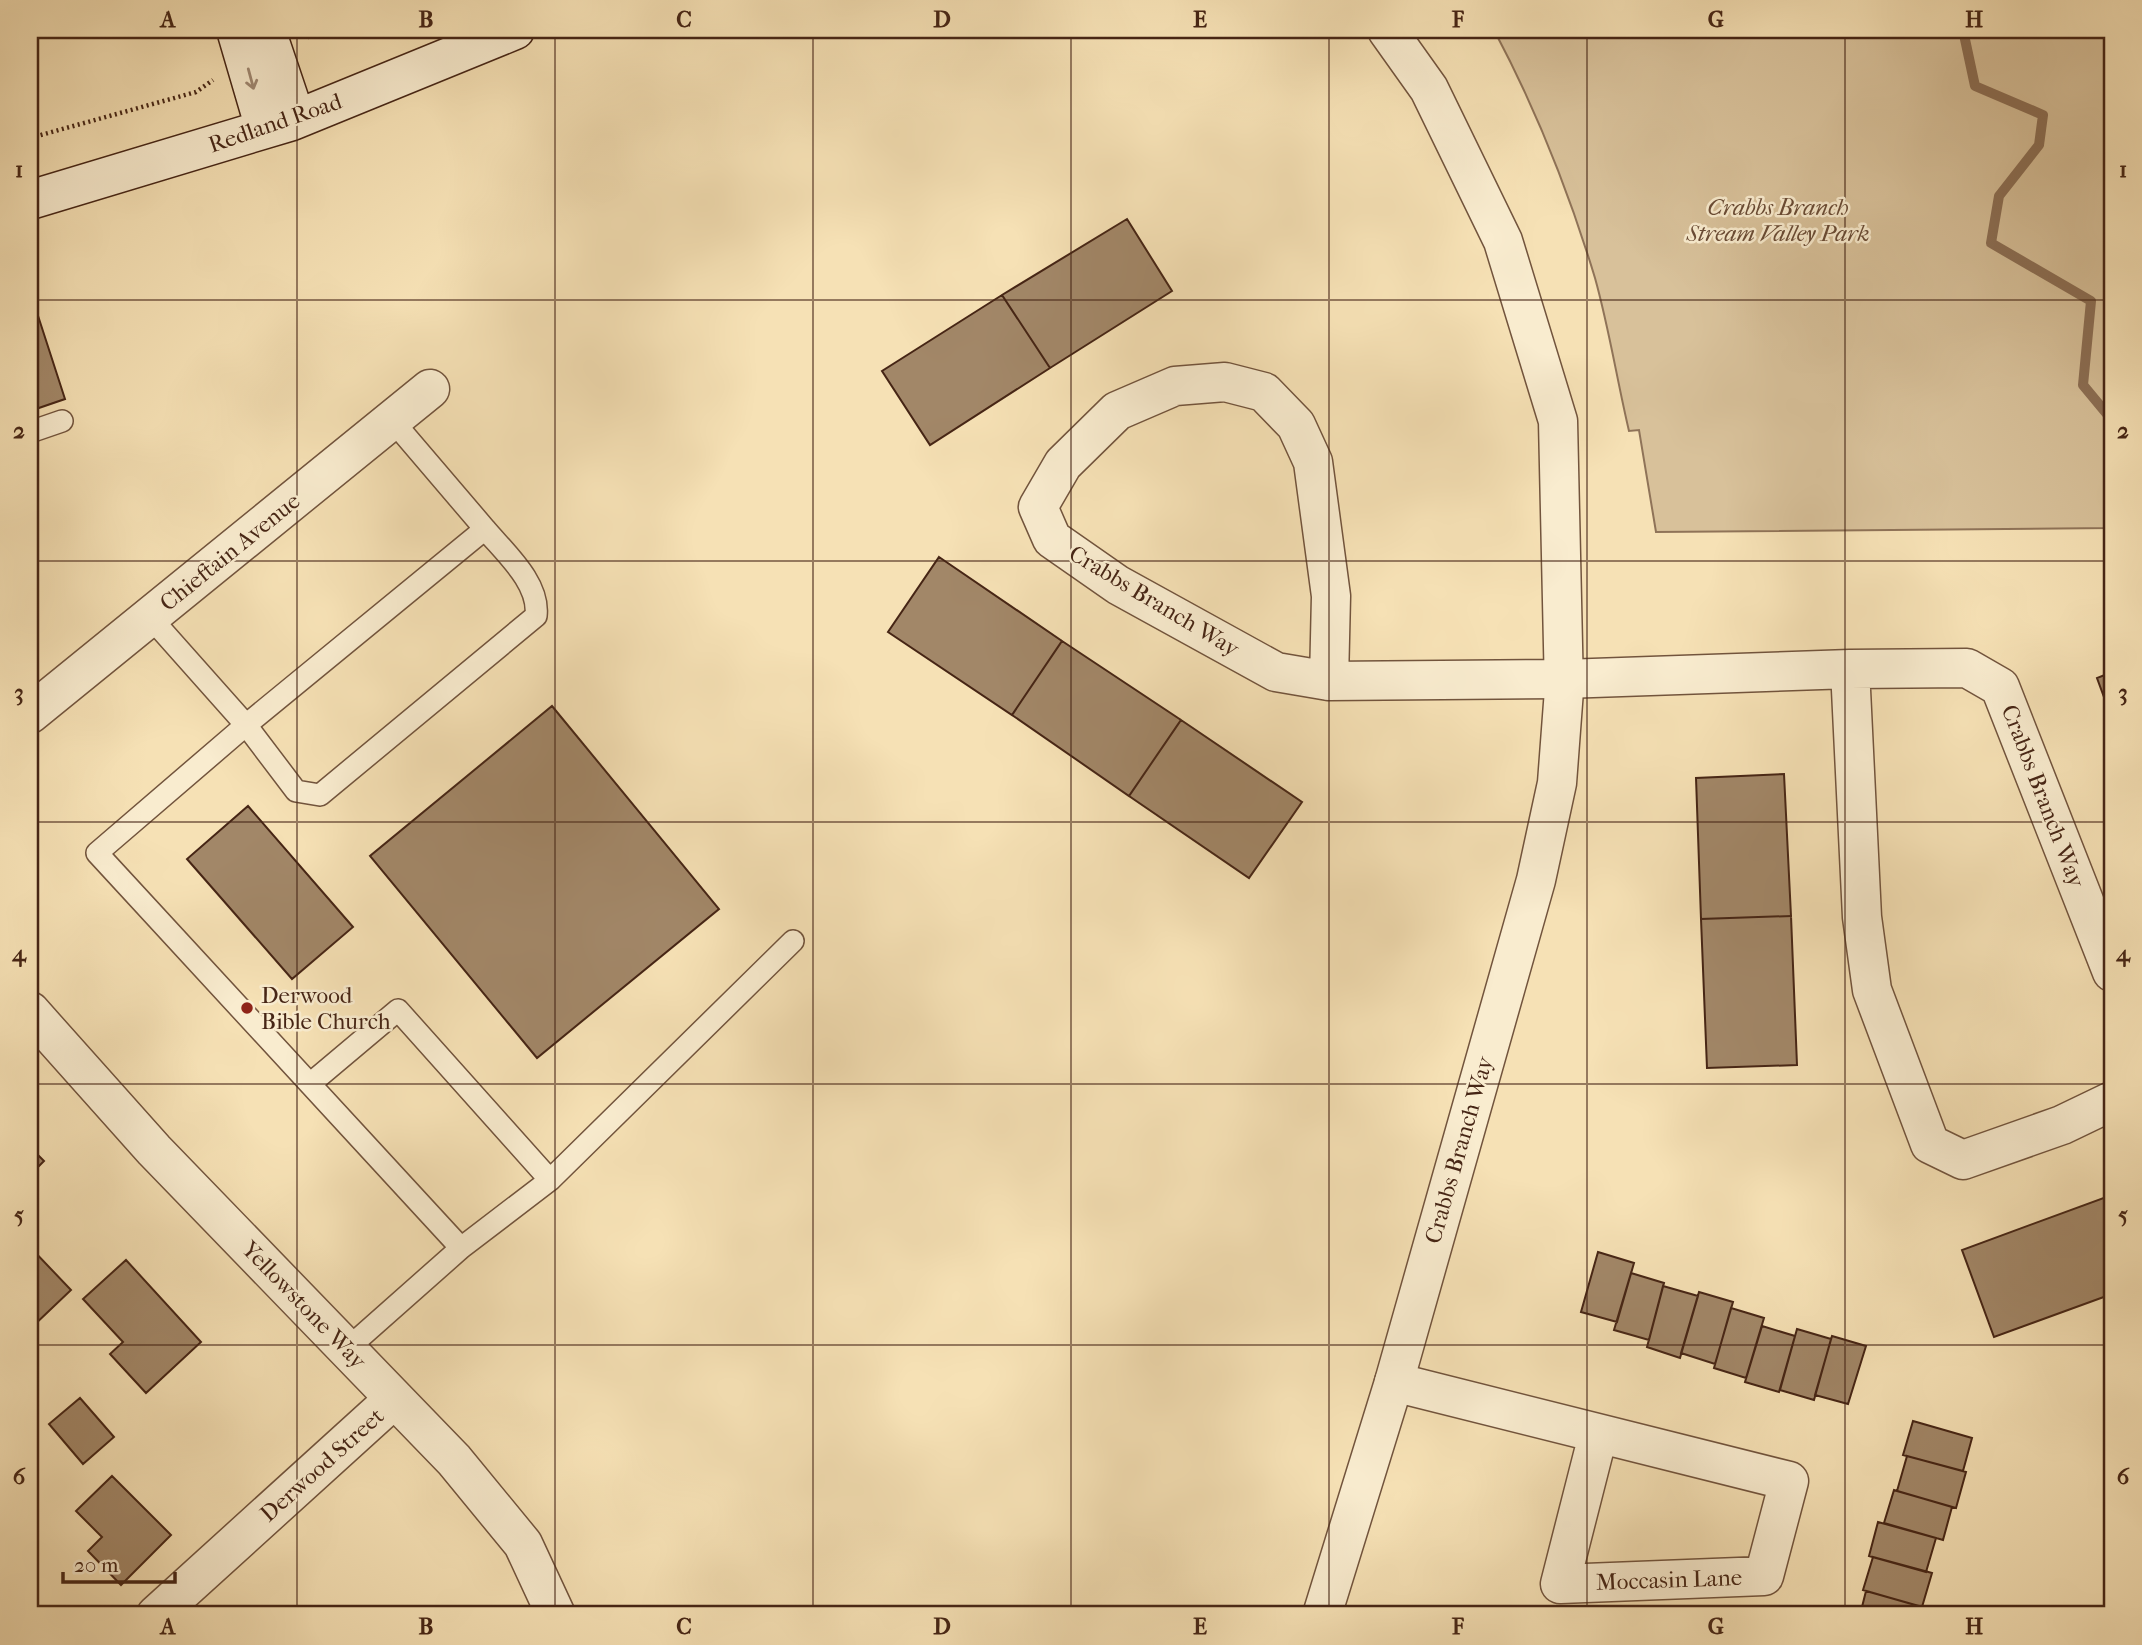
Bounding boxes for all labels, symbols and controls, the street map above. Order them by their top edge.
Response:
text: A [159,6,177,33]
text: B [419,6,434,33]
text: C [676,6,692,33]
text: D [933,6,951,33]
text: E [1193,6,1207,33]
text: F [1451,6,1465,33]
text: G [1708,6,1724,33]
text: H [1965,6,1983,33]
one-way arrow [246,68,259,90]
street label: Redland Road [205,87,346,158]
text: 1 [15,156,23,183]
text: 1 [2119,156,2127,183]
park label: Crabbs Branch Stream Valley Park [1685,194,1870,247]
text: 2 [13,417,25,444]
text: 2 [2117,417,2129,444]
street label: Chieftain Avenue [155,487,305,617]
street label: Crabbs Branch Way [1064,540,1244,663]
text: 3 [14,679,24,706]
text: 3 [2118,679,2128,706]
street label: Crabbs Branch Way [1996,701,2091,892]
text: 4 [11,940,27,967]
text: 4 [2115,940,2131,967]
place label: Derwood Bible Church [261,982,391,1035]
marker: Derwood Bible Church [239,1000,255,1016]
street label: Crabbs Branch Way [1419,1053,1499,1247]
text: 5 [14,1201,24,1228]
text: 5 [2118,1201,2128,1228]
street label: Yellowstone Way [236,1235,372,1375]
street label: Derwood Street [255,1402,389,1528]
text: 6 [13,1463,26,1490]
text: 6 [2117,1463,2130,1490]
scale bar [63,1540,175,1584]
text: 20 m [74,1553,119,1577]
street label: Moccasin Lane [1596,1564,1742,1596]
text: A [159,1613,177,1640]
text: B [419,1613,434,1640]
text: C [676,1613,692,1640]
text: D [933,1613,951,1640]
text: E [1193,1613,1207,1640]
text: F [1451,1613,1465,1640]
text: G [1708,1613,1724,1640]
text: H [1965,1613,1983,1640]

